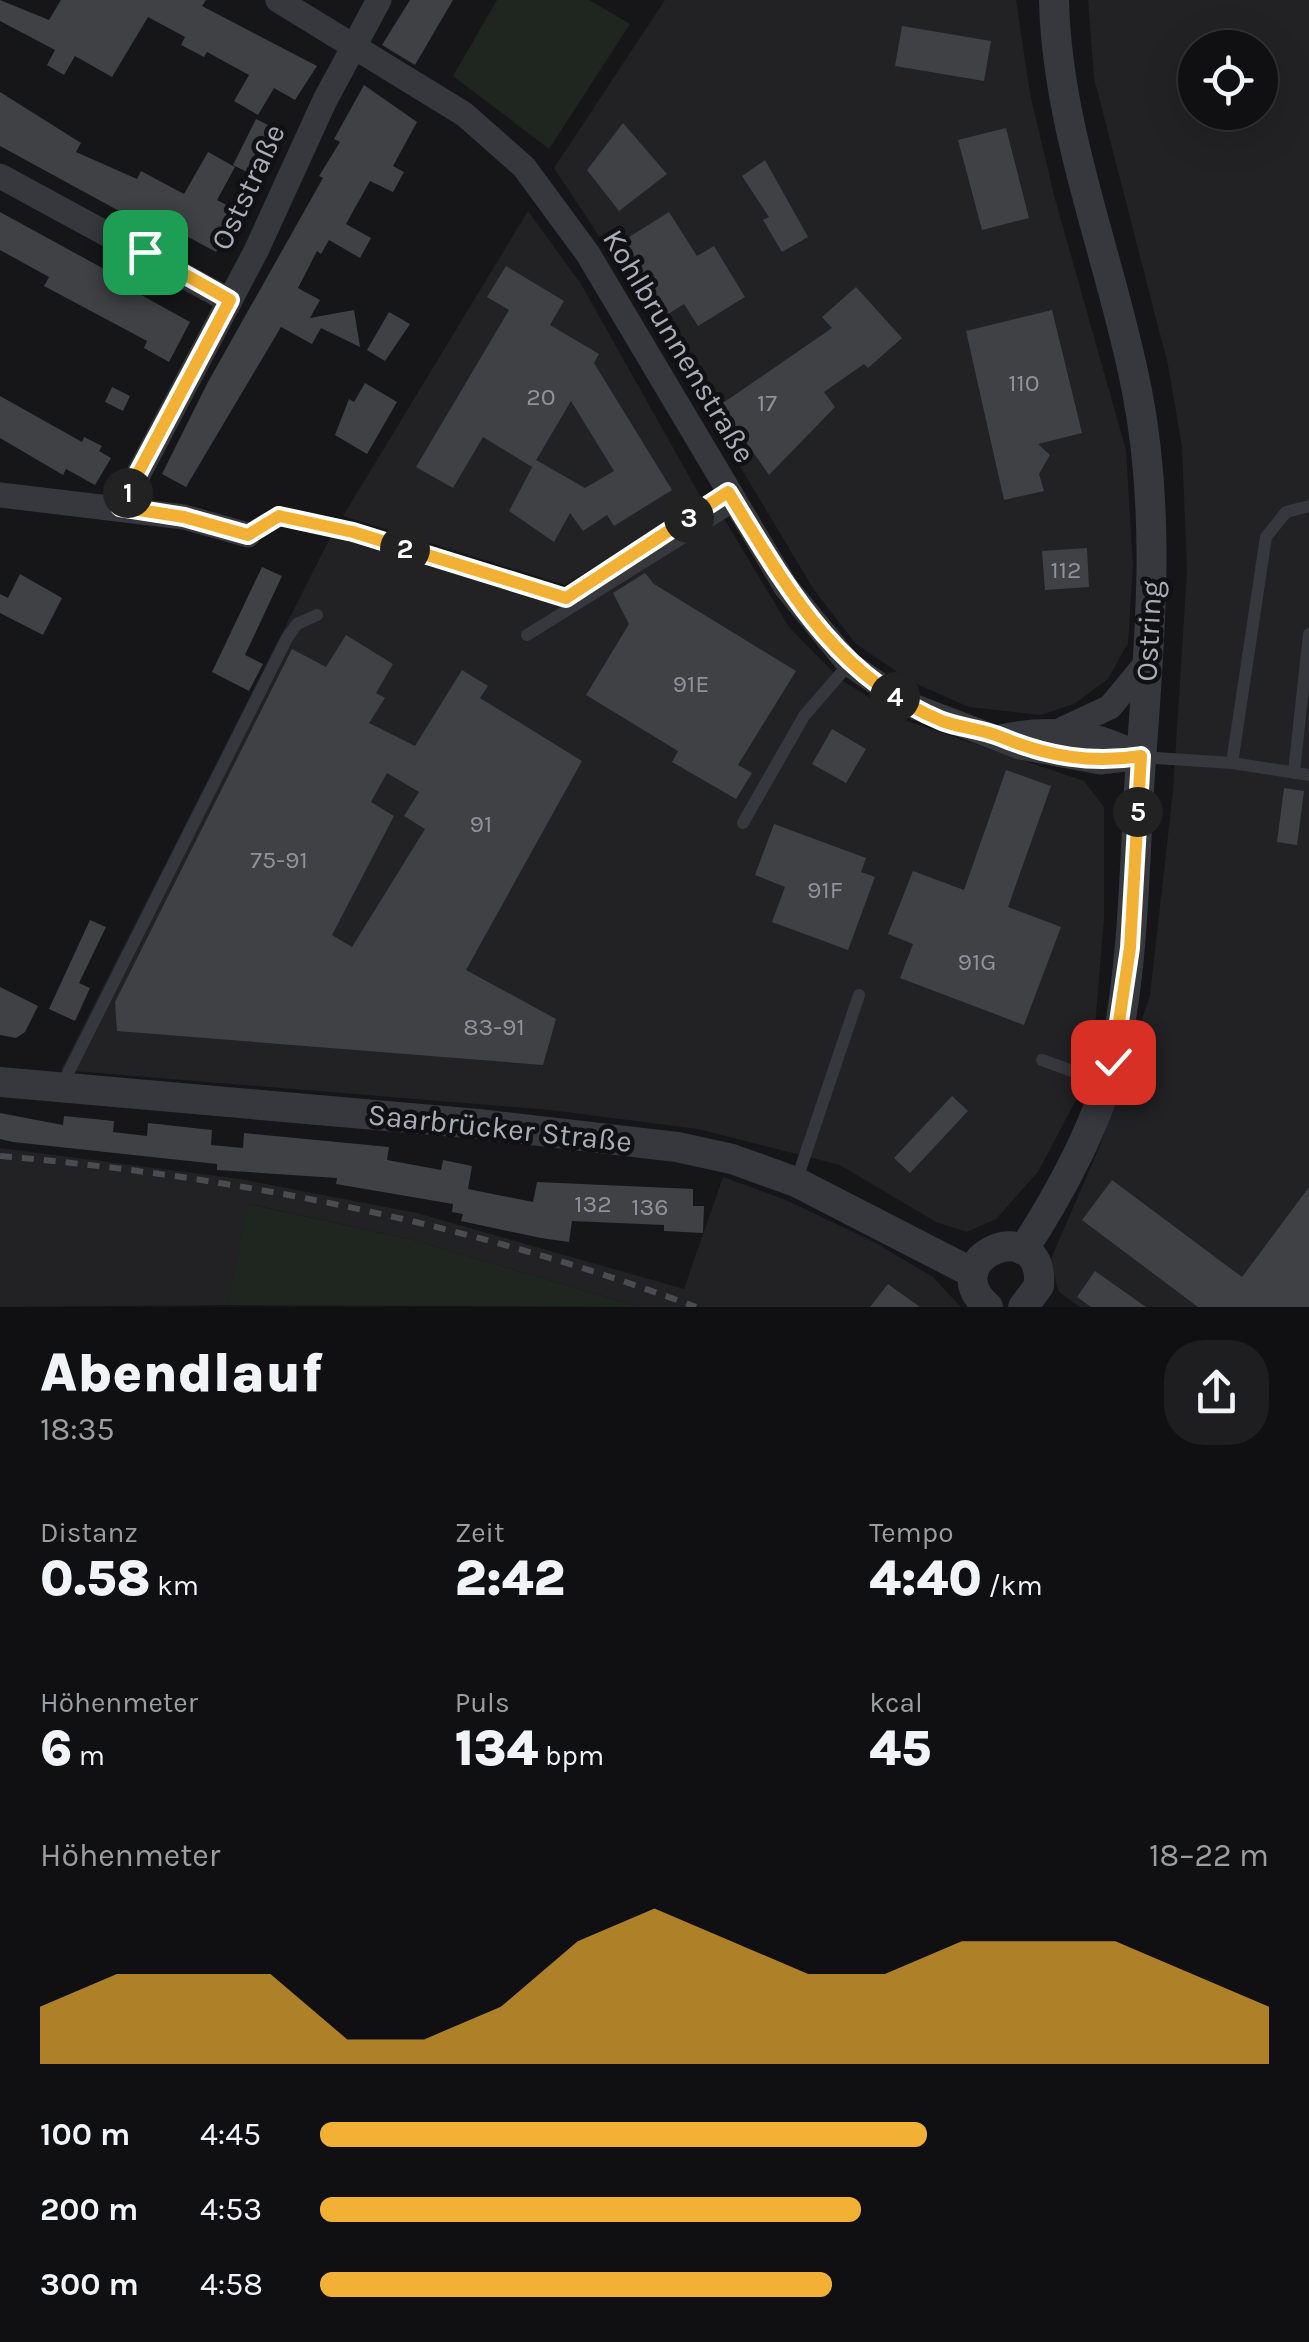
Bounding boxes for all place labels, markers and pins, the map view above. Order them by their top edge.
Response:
pin [103,210,188,295]
pin: 1 [103,468,153,518]
pin: 3 [664,493,714,543]
pin: 2 [380,524,430,574]
pin: 4 [870,672,920,722]
pin: 5 [1113,787,1163,837]
pin [1071,1020,1156,1105]

